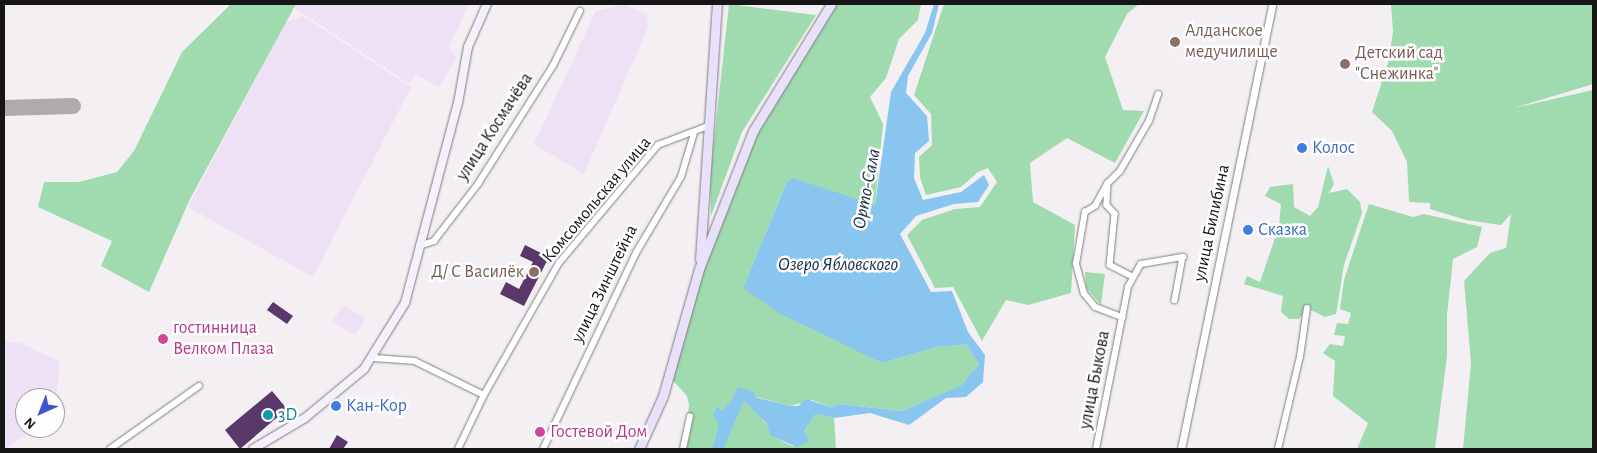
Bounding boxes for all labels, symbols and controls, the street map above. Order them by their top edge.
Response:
place label: Алданское медучилище [1185,21,1278,64]
marker: Алданское медучилище [1169,36,1181,48]
place label: Детский сад "Снежинка" [1355,43,1443,86]
marker: Детский сад "Снежинка" [1339,58,1351,70]
street label: улица Космачёва [452,69,538,185]
street label: Комсомольская улица [538,132,656,268]
place label: Колос [1312,137,1355,159]
marker: Колос [1296,142,1308,154]
water label: Орто-Сала [848,147,886,231]
street label: улица Билибина [1189,163,1235,283]
place label: Сказка [1258,219,1307,241]
street label: улица Зинштейна [567,222,643,346]
marker: Сказка [1242,224,1254,236]
water label: Озеро Ябловского [778,254,898,276]
place label: Д/ С Василёк [431,261,524,283]
marker: Д/ С Василёк [528,266,540,278]
place label: гостинница Велком Плаза [173,318,274,360]
street label: улица Быкова [1075,329,1115,431]
marker: гостинница Велком Плаза [157,333,169,345]
north arrow [15,388,65,438]
place label: Кан-Кор [346,395,407,417]
marker: Кан-Кор [330,400,342,412]
place label: 3D [278,404,297,426]
marker: 3D [262,409,274,421]
text: N [22,415,39,431]
place label: Гостевой Дом [550,421,647,443]
marker: Гостевой Дом [534,426,546,438]

